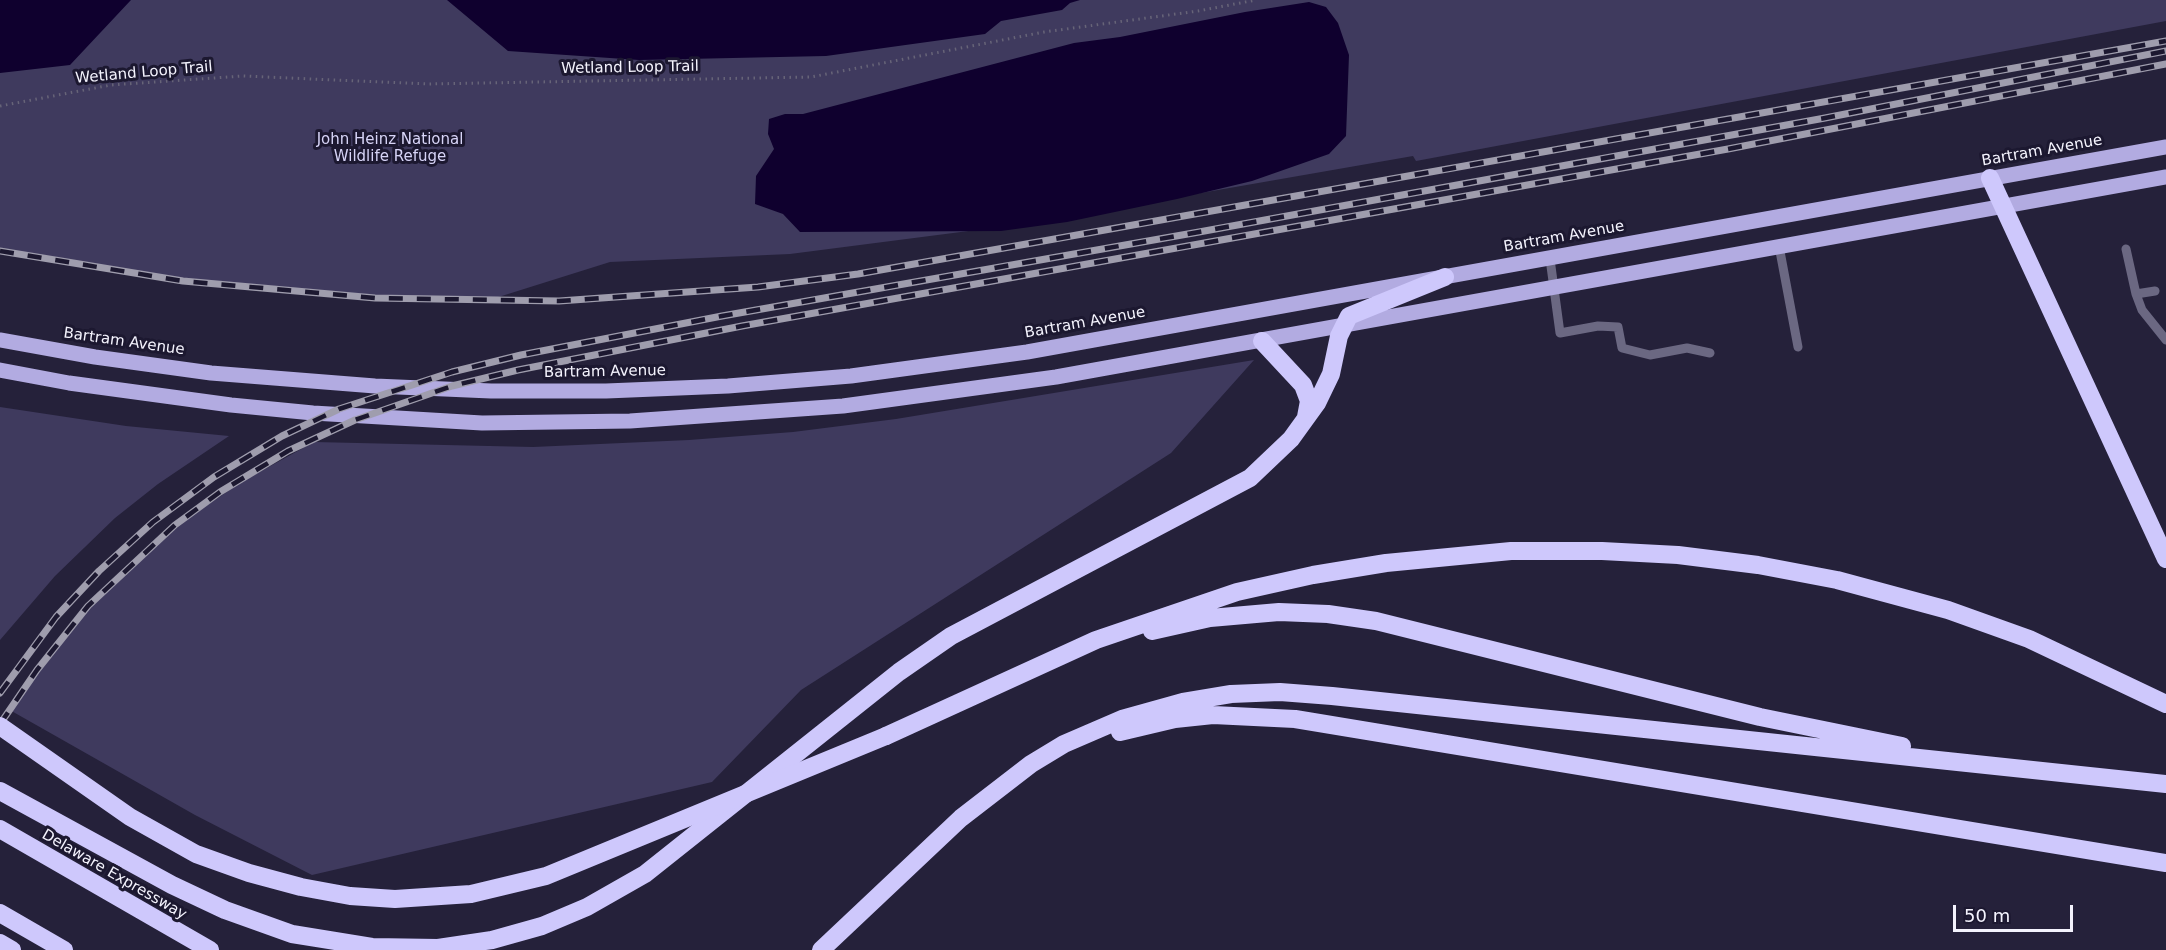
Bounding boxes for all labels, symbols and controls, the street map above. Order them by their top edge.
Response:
street label: Wetland Loop Trail [75,58,213,88]
street label: Wetland Loop Trail [561,58,699,78]
park label: John Heinz National Wildlife Refuge [317,131,463,166]
street label: Bartram Avenue [1980,132,2104,170]
street label: Bartram Avenue [1502,218,1626,256]
street label: Bartram Avenue [1023,304,1147,342]
street label: Bartram Avenue [62,325,186,359]
street label: Bartram Avenue [544,362,666,382]
street label: Delaware Expressway [38,826,190,924]
scale bar [1956,893,2076,931]
text: 50 m [1964,905,2010,926]

